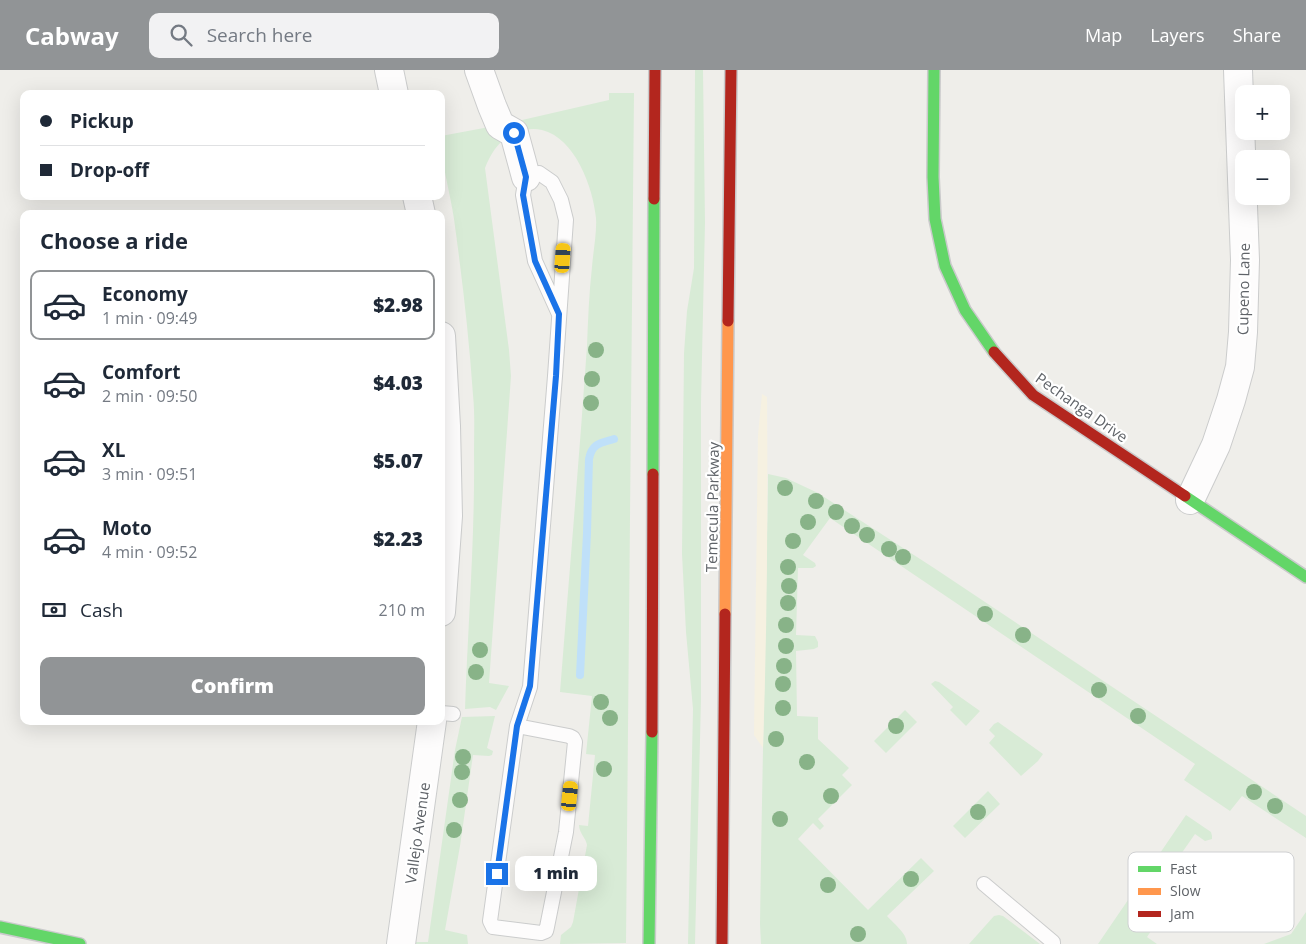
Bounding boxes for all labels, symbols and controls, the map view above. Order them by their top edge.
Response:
search box [149,13,499,58]
text: Cabway [25,19,119,52]
icon: search [167,21,195,49]
text: Search here [207,22,313,48]
text: Map [1085,23,1122,47]
text: Layers [1150,23,1205,47]
text: Share [1233,23,1281,47]
map controls [1235,85,1290,205]
button: + [1235,85,1290,140]
text: Pickup [70,108,134,134]
route start [503,122,525,144]
button: − [1235,150,1290,205]
text: Drop-off [70,157,149,183]
text: Choose a ride [40,225,188,255]
car [554,243,571,273]
street label: Cupeno Lane [1232,243,1254,335]
text: Economy [102,281,188,307]
icon: car [42,283,87,328]
text: $2.98 [373,292,423,318]
text: 1 min · 09:49 [102,307,197,329]
text: Comfort [102,359,181,385]
icon: car [42,361,87,406]
street label: Pechanga Drive [1032,368,1132,446]
text: $4.03 [373,370,423,396]
text: 2 min · 09:50 [102,385,197,407]
text: XL [102,437,125,463]
icon: car [42,439,87,484]
street label: Temecula Parkway [701,441,723,572]
text: $5.07 [373,448,423,474]
text: 3 min · 09:51 [102,463,197,485]
text: Moto [102,515,152,541]
icon: car [42,517,87,562]
text: $2.23 [373,526,423,552]
text: 4 min · 09:52 [102,541,197,563]
icon: cash [40,596,68,624]
text: Cash [80,597,123,623]
text: 210 m [379,599,425,621]
button: Confirm [40,657,425,715]
car [560,780,579,812]
street label: Vallejo Avenue [400,781,434,885]
legend [1128,852,1294,932]
callout: 1 min [514,856,597,892]
text: Fast [1170,859,1197,878]
text: 1 min [533,862,579,884]
route end [486,863,508,885]
text: Slow [1170,881,1201,900]
text: Jam [1168,904,1195,923]

